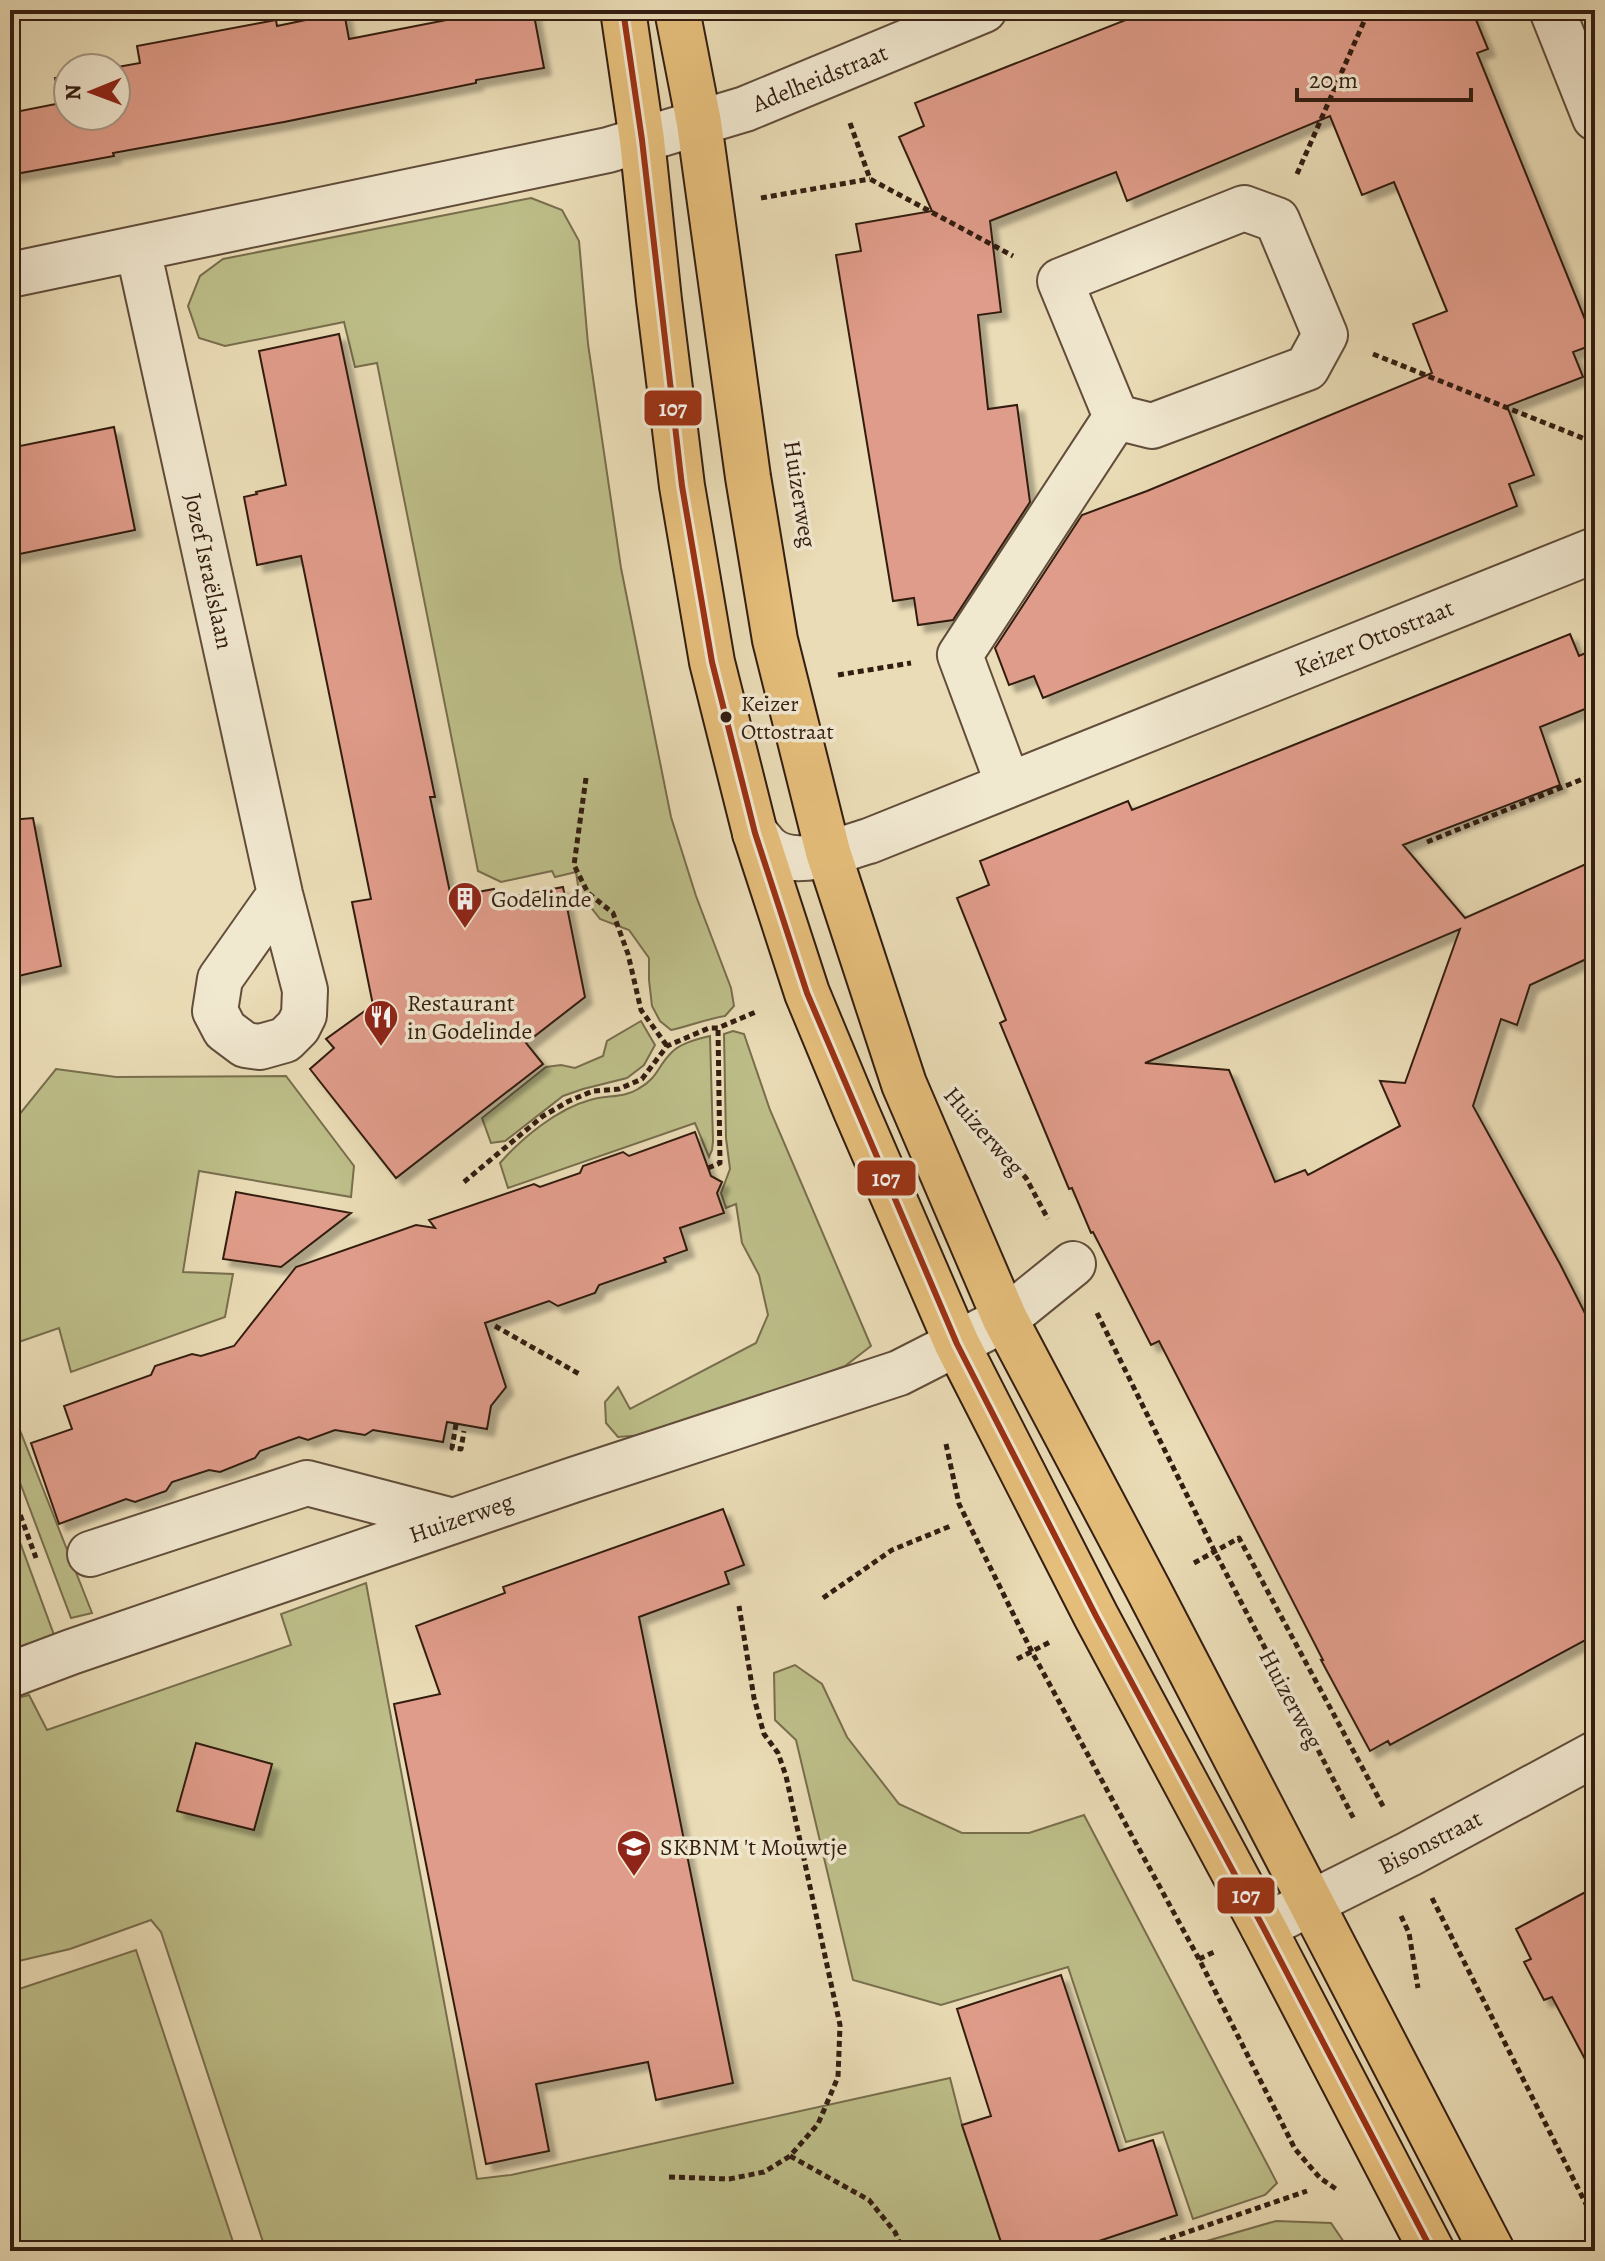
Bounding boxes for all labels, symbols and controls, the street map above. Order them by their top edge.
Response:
street label: Adelheidstraat [747,36,892,120]
north arrow [52,52,132,132]
scale bar [1297,52,1471,102]
text: 20 m [1309,64,1358,96]
text: N [58,84,88,101]
line badge: 107 [643,389,703,427]
text: 107 [659,394,688,424]
street label: Huizerweg [776,438,824,550]
street label: Jozef Israëlslaan [177,490,241,652]
street label: Keizer Ottostraat [1290,592,1458,684]
place label: Keizer Ottostraat [741,689,834,747]
marker: Keizer Ottostraat [718,709,734,725]
building icon: Godelinde [446,880,484,930]
place label: Godelinde [491,883,592,915]
place label: Restaurant in Godelinde [407,987,532,1047]
restaurant icon: Restaurant in Godelinde [362,998,400,1048]
street label: Huizerweg [936,1080,1032,1182]
line badge: 107 [856,1159,917,1197]
text: 107 [872,1164,901,1194]
street label: Huizerweg [405,1485,517,1551]
street label: Huizerweg [1251,1644,1331,1754]
street label: Bisonstraat [1373,1802,1487,1882]
school or university icon: SKBNM 't Mouwtje [615,1828,653,1878]
place label: SKBNM 't Mouwtje [660,1831,847,1863]
line badge: 107 [1216,1876,1276,1915]
text: 107 [1232,1881,1261,1911]

